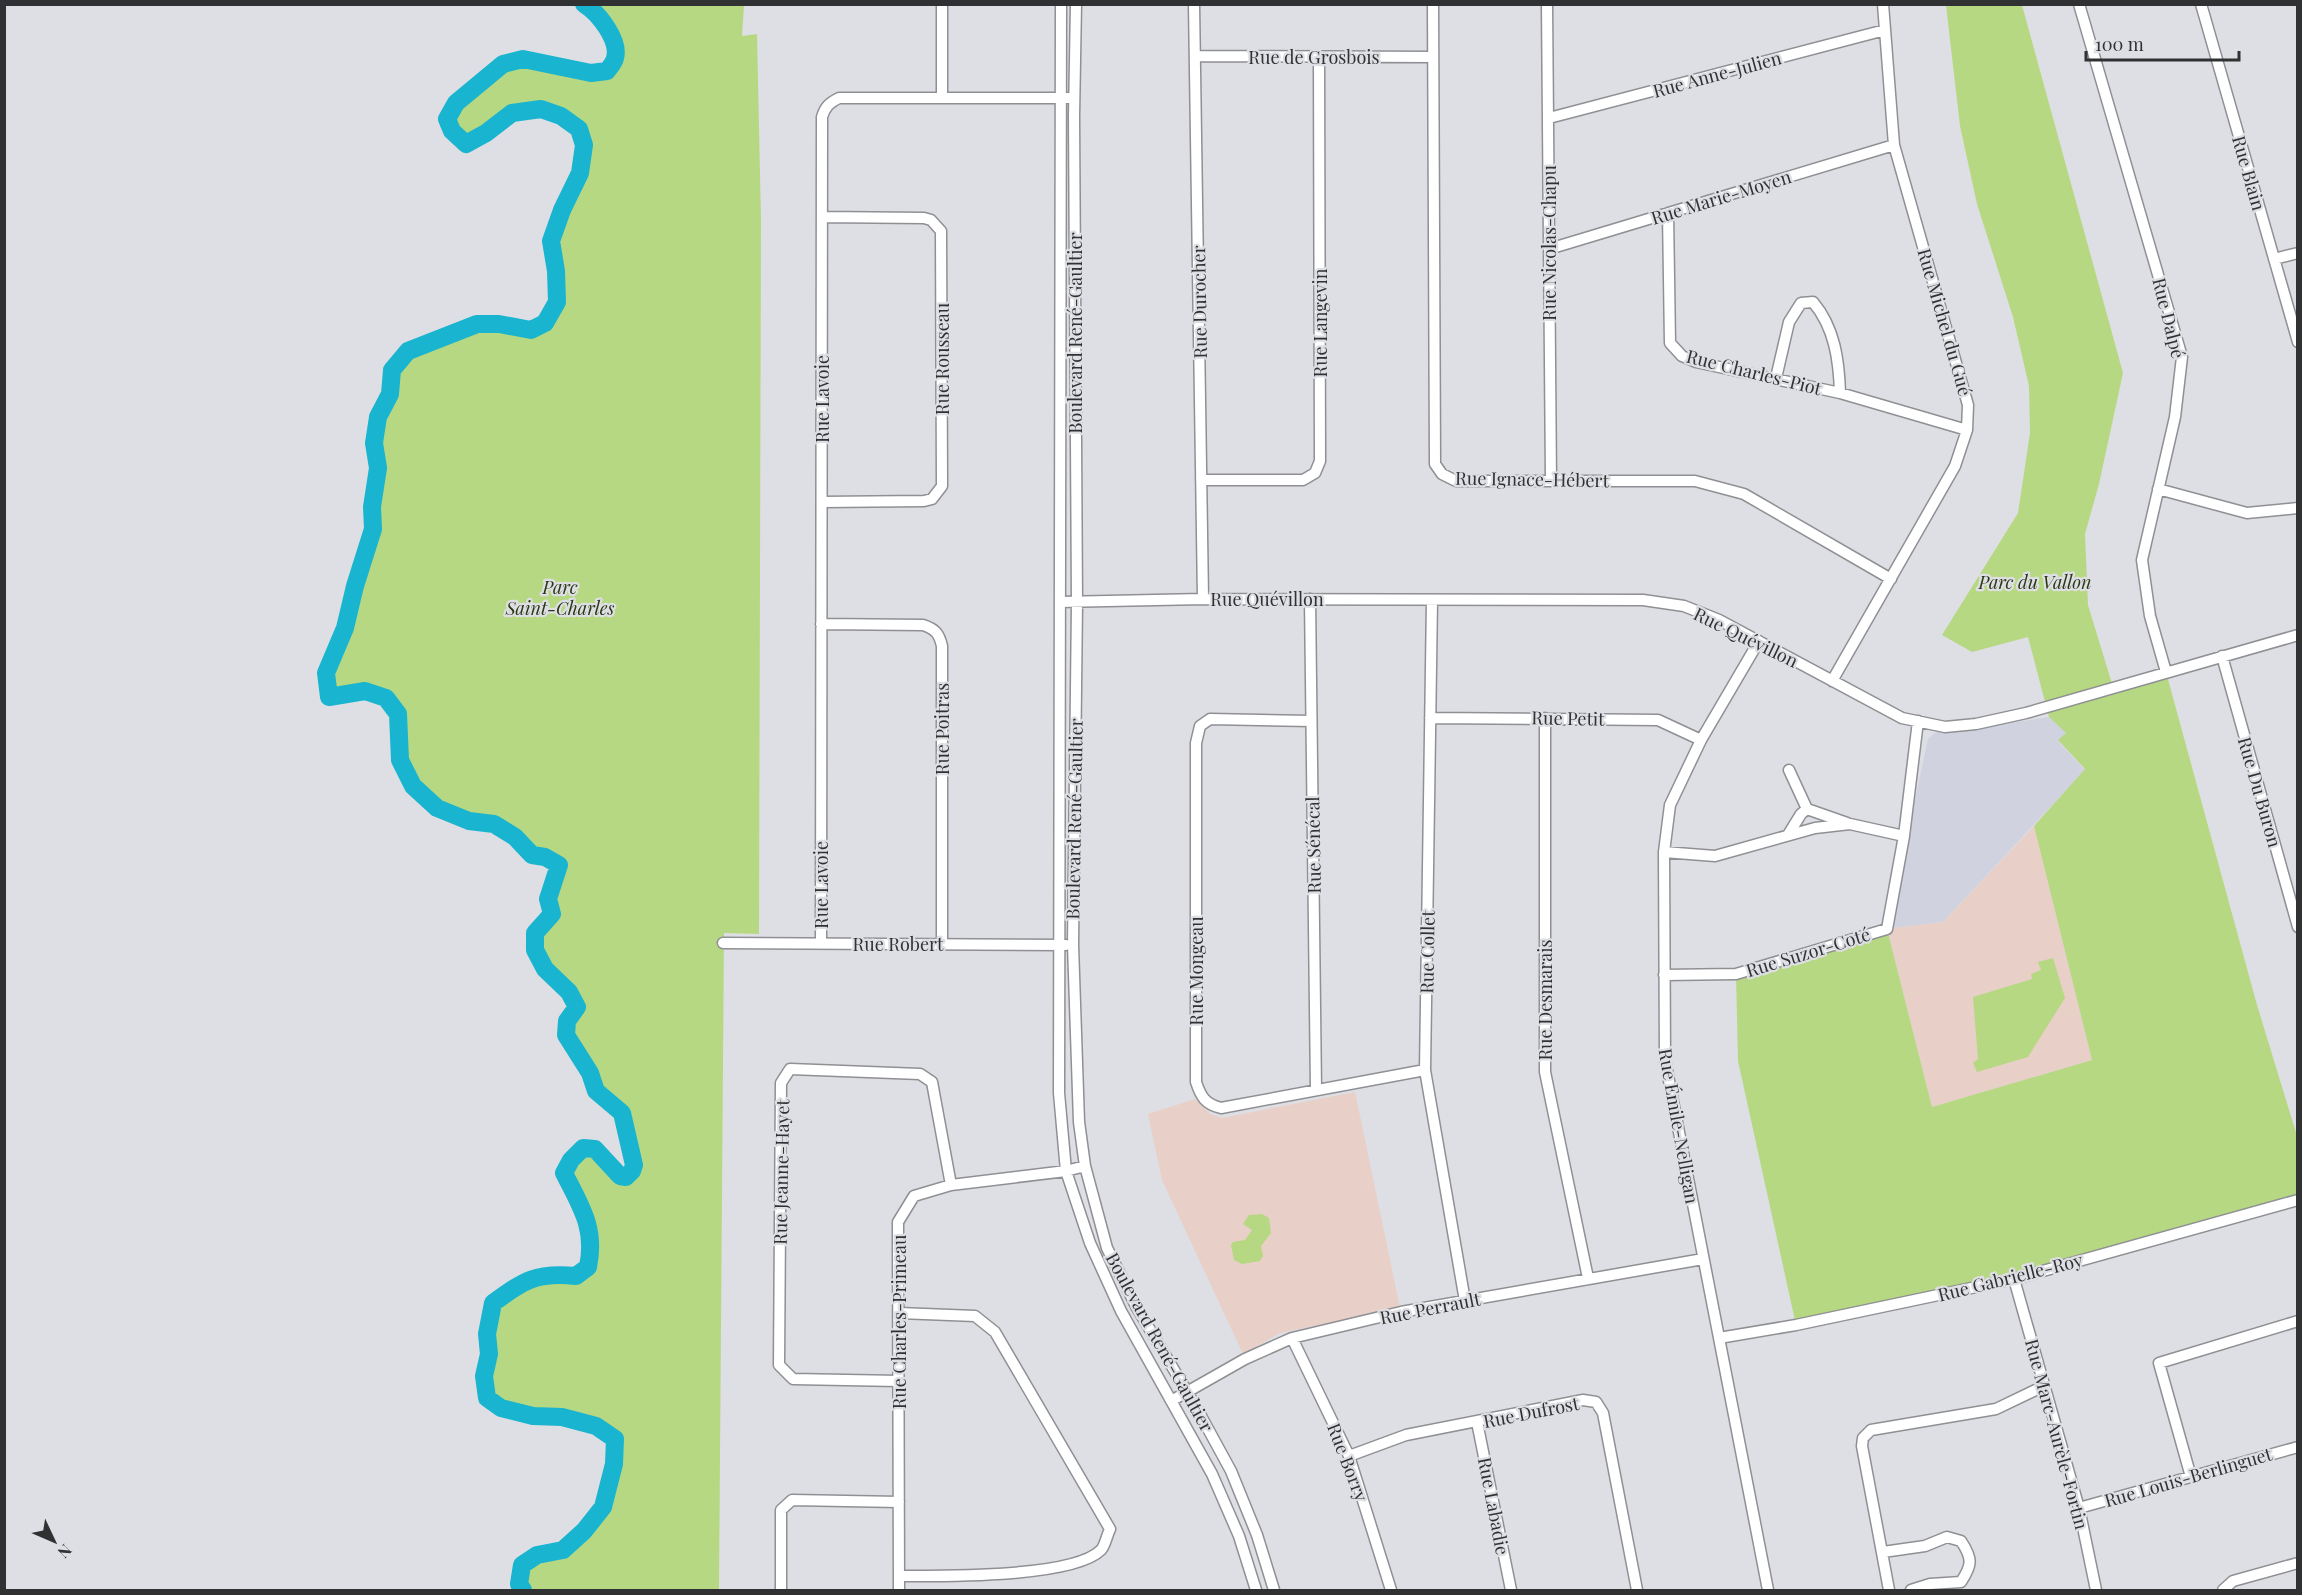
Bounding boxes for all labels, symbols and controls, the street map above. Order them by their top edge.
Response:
scale bar [2086,24,2239,62]
text: 100 m [2095,32,2144,56]
street label: Rue de Grosbois [1248,45,1380,69]
street label: Rue Anne-Julien [1650,45,1784,103]
street label: Rue Blain [2227,133,2271,214]
street label: Rue Marie-Moyen [1648,164,1794,230]
street label: Rue Nicolas-Chapu [1537,165,1561,321]
street label: Boulevard René-Gaultier [1063,232,1087,434]
street label: Rue Durocher [1186,245,1212,359]
street label: Rue Michel du Gué [1912,245,1978,399]
street label: Rue Langevin [1308,268,1332,378]
street label: Rue Dalpé [2147,275,2191,361]
street label: Rue Rousseau [930,302,954,415]
street label: Rue Charles-Piot [1684,344,1825,401]
street label: Rue Lavoie [810,355,834,443]
street label: Rue Ignace-Hébert [1455,466,1610,492]
park label: Parc du Vallon [1977,570,2092,594]
park label: Parc Saint-Charles [505,575,615,620]
street label: Rue Quévillon [1210,587,1324,611]
street label: Rue Quévillon [1690,601,1802,673]
street label: Rue Poitras [930,683,954,775]
street label: Rue Petit [1531,705,1605,731]
street label: Boulevard René-Gaultier [1060,718,1088,920]
street label: Rue Du Buron [2233,734,2287,850]
street label: Rue Sénécal [1300,796,1326,894]
street label: Rue Lavoie [809,841,833,929]
street label: Rue Collet [1414,909,1440,994]
street label: Rue Mongeau [1184,916,1208,1026]
street label: Rue Suzor-Coté [1743,922,1873,982]
street label: Rue Robert [853,932,944,956]
street label: Rue Desmarais [1533,939,1557,1061]
street label: Rue Émile-Nelligan [1654,1047,1704,1206]
street label: Rue Jeanne-Hayet [768,1098,794,1245]
street label: Rue Charles-Primeau [887,1234,911,1409]
street label: Rue Gabrielle-Roy [1935,1247,2085,1307]
street label: Boulevard René-Gaultier [1101,1248,1219,1436]
street label: Rue Perrault [1378,1286,1483,1330]
street label: Rue Marc-Aurèle-Fortin [2020,1336,2094,1532]
street label: Rue Dufrost [1481,1391,1582,1433]
street label: Rue Borry [1322,1419,1374,1505]
street label: Rue Louis-Berlinguet [2101,1441,2275,1512]
street label: Rue Labadie [1473,1455,1515,1557]
north arrow [24,1511,84,1571]
text: N [53,1540,77,1564]

